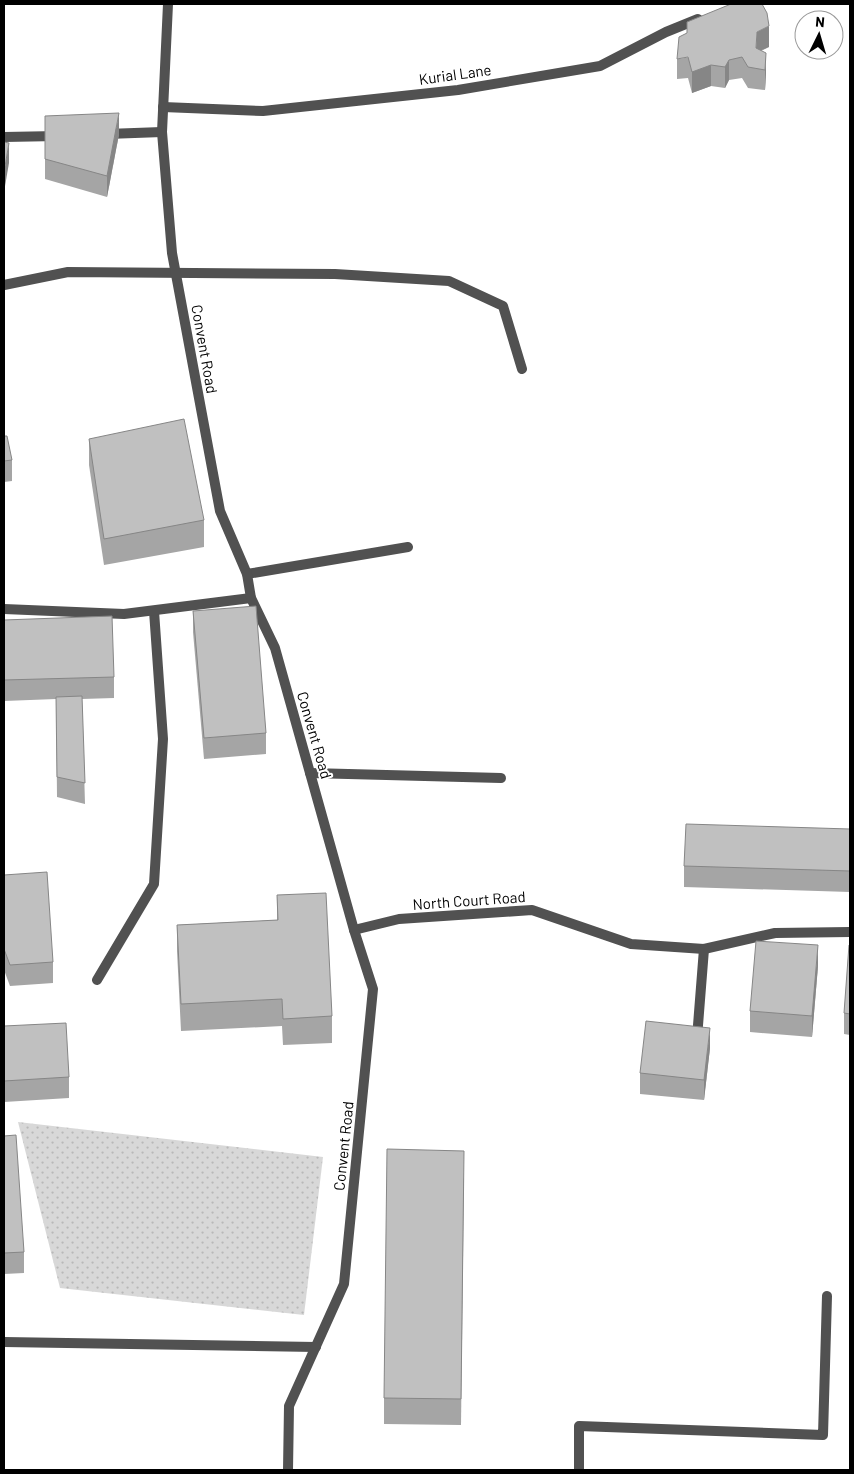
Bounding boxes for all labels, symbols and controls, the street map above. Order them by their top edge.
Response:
north arrow [794,10,844,60]
text: N [815,13,826,30]
street label: Kurial Lane [418,60,492,88]
street label: Convent Road [188,303,222,395]
street label: Convent Road [294,689,336,781]
street label: North Court Road [412,887,526,913]
street label: Convent Road [329,1100,357,1192]

